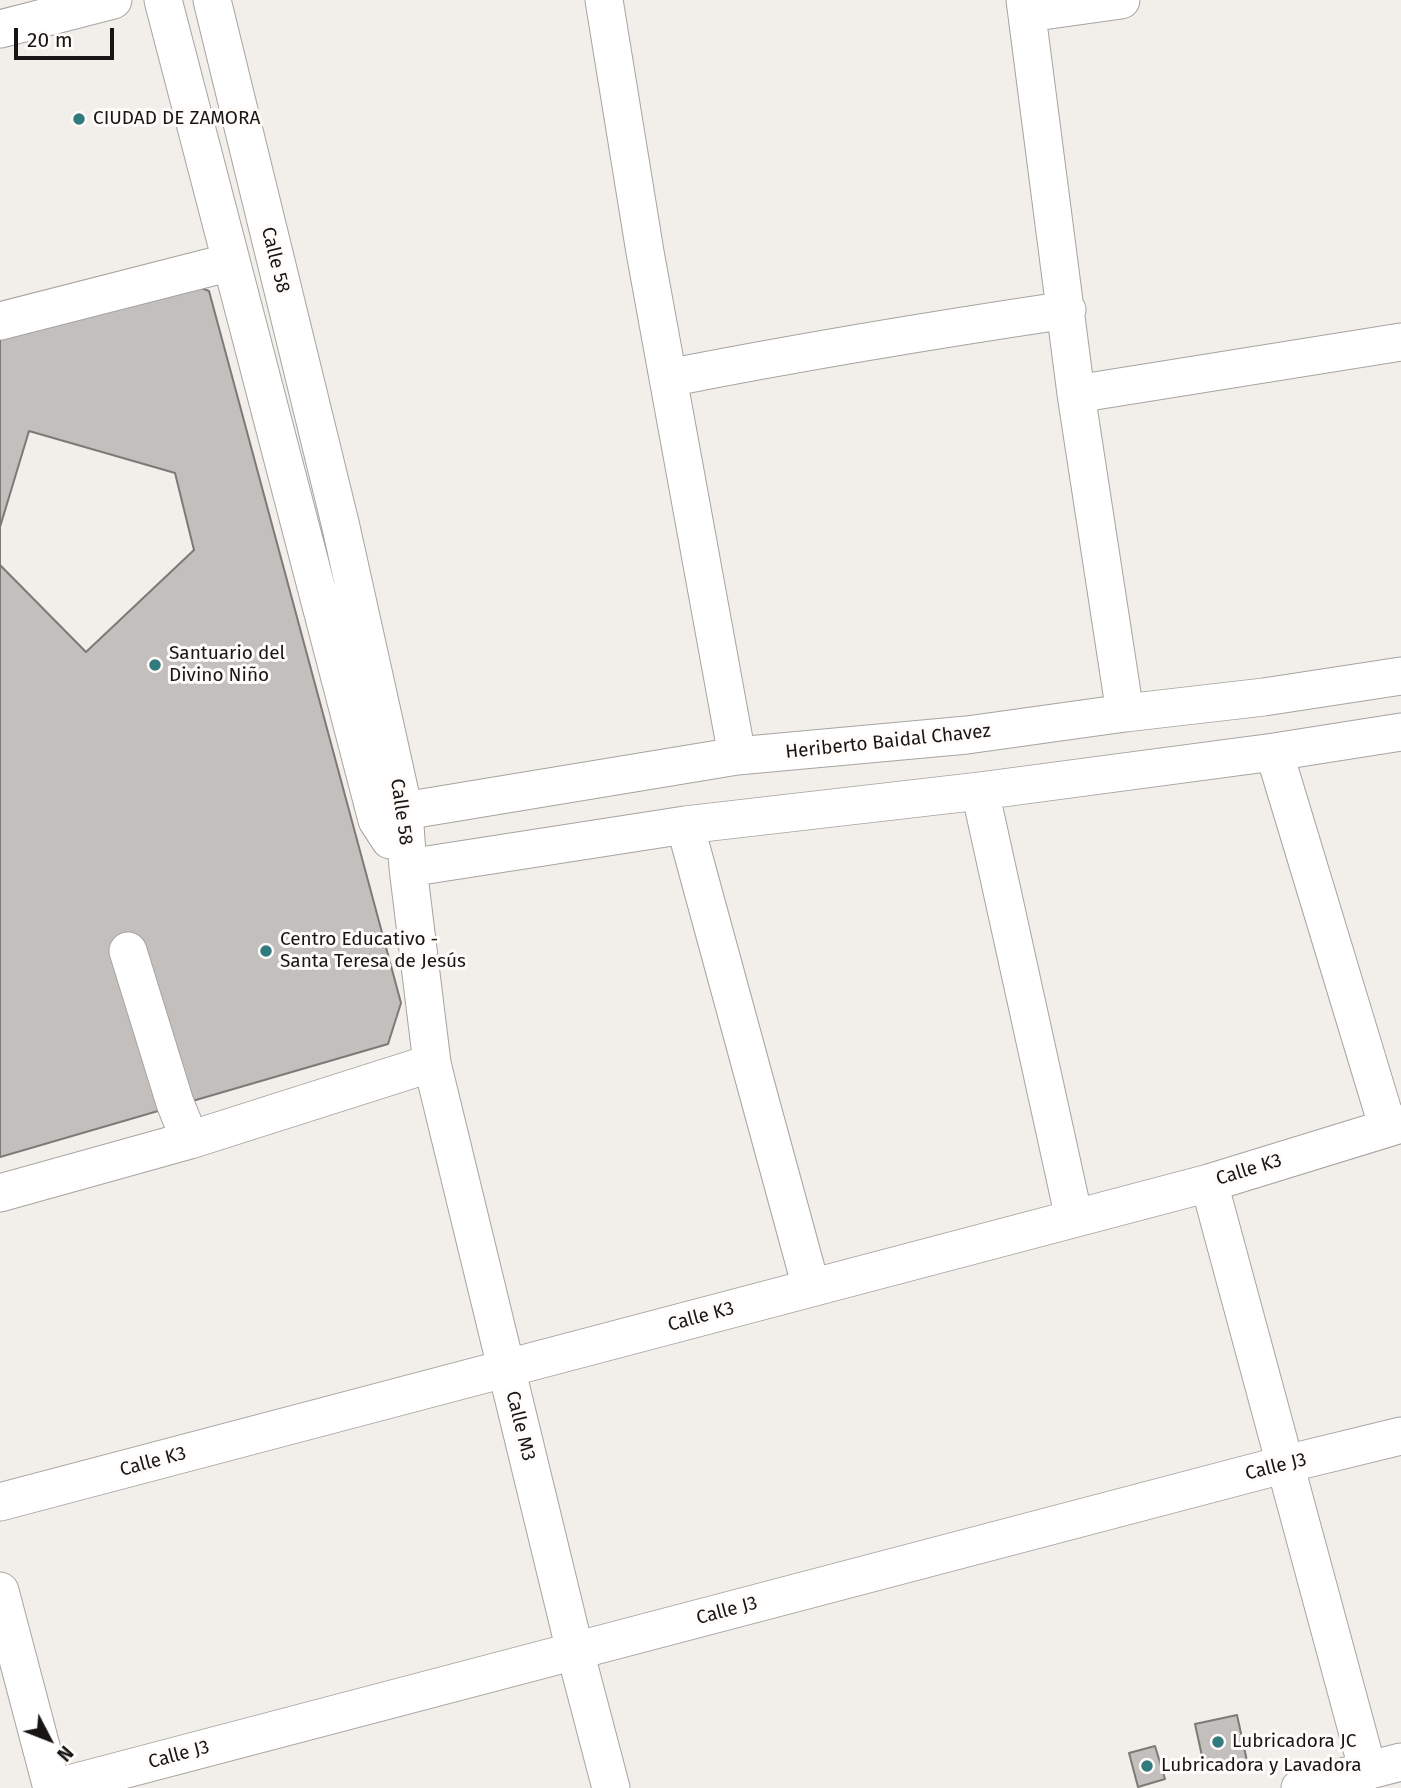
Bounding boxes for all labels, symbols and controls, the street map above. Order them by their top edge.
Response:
scale bar [18,14,117,58]
text: 20 m [27,27,73,53]
place label: CIUDAD DE ZAMORA [93,108,260,130]
marker: CIUDAD DE ZAMORA [71,111,87,127]
street label: Calle 58 [256,225,294,295]
place label: Santuario del Divino Niño [169,643,285,687]
marker: Santuario del Divino Niño [147,657,163,673]
street label: Heriberto Baidal Chavez [784,720,992,764]
street label: Calle 58 [385,777,417,847]
place label: Centro Educativo - Santa Teresa de Jesús [280,929,466,973]
marker: Centro Educativo - Santa Teresa de Jesús [258,943,274,959]
street label: Calle K3 [1213,1149,1285,1191]
street label: Calle K3 [665,1297,737,1337]
street label: Calle M3 [500,1389,540,1463]
street label: Calle K3 [117,1442,189,1482]
street label: Calle J3 [1243,1448,1309,1486]
street label: Calle J3 [694,1592,760,1630]
north arrow [14,1704,84,1774]
place label: Lubricadora JC [1232,1731,1356,1753]
marker: Lubricadora JC [1210,1734,1226,1750]
street label: Calle J3 [146,1736,212,1774]
text: N [52,1741,78,1766]
place label: Lubricadora y Lavadora [1161,1755,1361,1777]
marker: Lubricadora y Lavadora [1139,1758,1155,1774]

